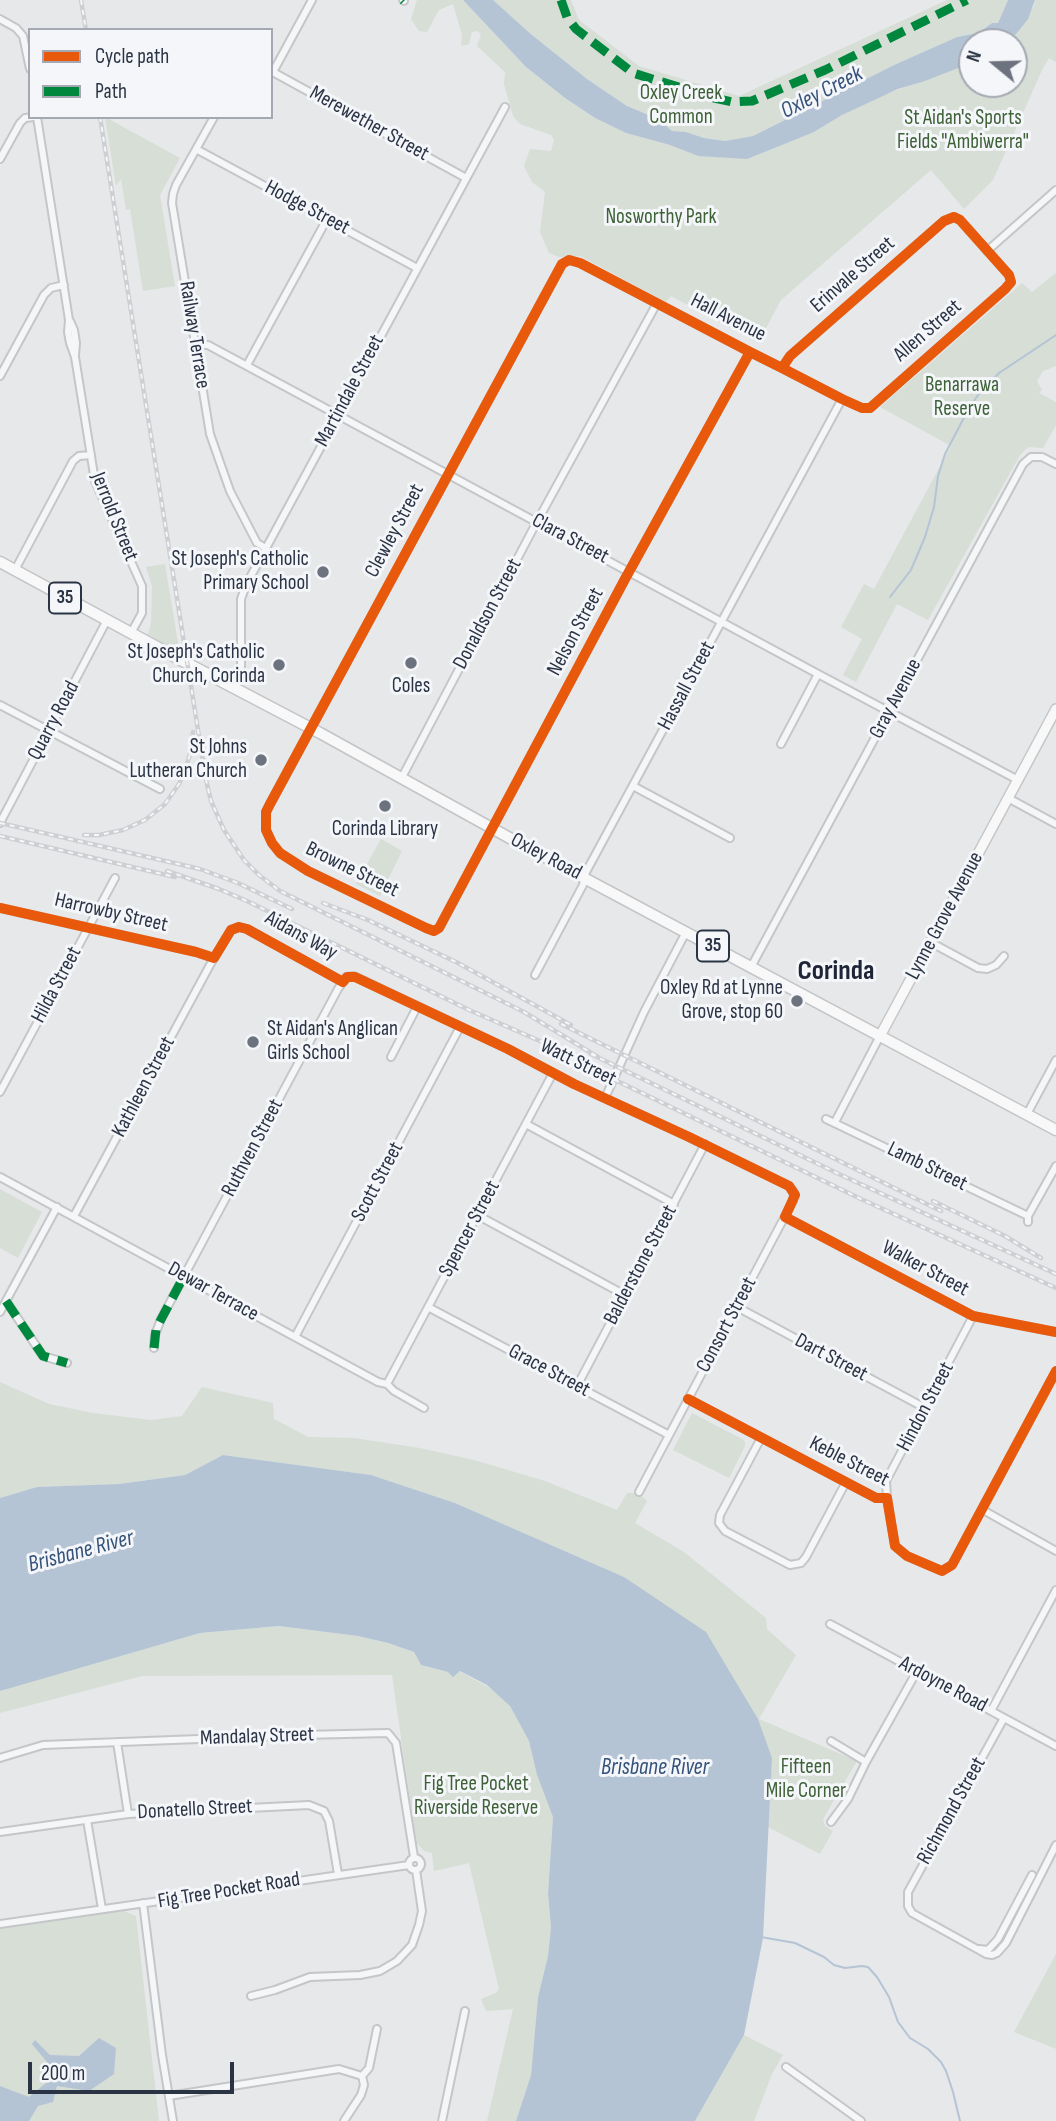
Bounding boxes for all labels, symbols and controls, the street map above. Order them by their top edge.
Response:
legend [28,28,273,119]
north arrow [958,28,1028,98]
text: Cycle path [95,44,169,69]
text: N [962,48,987,65]
water label: Oxley Creek [776,61,868,125]
text: Path [95,79,127,104]
street label: Merewether Street [305,81,433,167]
park label: Oxley Creek Common [640,81,722,131]
park label: St Aidan's Sports Fields "Ambiwerra" [897,106,1029,156]
street label: Hodge Street [260,175,354,241]
park label: Nosworthy Park [605,205,717,231]
street label: Erinvale Street [806,232,900,318]
street label: Railway Terrace [173,280,215,390]
street label: Hall Avenue [686,288,770,348]
street label: Allen Street [889,295,967,367]
street label: Martindale Street [310,331,390,451]
park label: Benarrawa Reserve [925,373,999,423]
street label: Jerrold Street [85,469,143,565]
street label: Clewley Street [360,480,430,582]
street label: Clara Street [527,508,613,570]
place label: St Joseph's Catholic Primary School [171,547,309,597]
street label: Donaldson Street [448,554,528,674]
marker: St Joseph's Catholic Primary School [315,564,331,580]
road number: 35 [49,582,81,614]
street label: Nelson Street [542,584,610,680]
street label: Hassall Street [653,637,721,735]
place label: St Joseph's Catholic Church, Corinda [127,640,265,690]
marker: Coles [403,655,419,671]
street label: Gray Avenue [864,655,928,743]
marker: St Joseph's Catholic Church, Corinda [271,657,287,673]
place label: Coles [392,674,430,700]
street label: Quarry Road [23,677,85,765]
place label: St Johns Lutheran Church [129,735,247,785]
marker: St Johns Lutheran Church [253,752,269,768]
marker: Corinda Library [377,798,393,814]
place label: Corinda Library [332,817,438,843]
street label: Oxley Road [506,828,586,886]
street label: Browne Street [301,837,403,903]
street label: Lynne Grove Avenue [901,848,989,984]
street label: Harrowby Street [52,888,170,938]
street label: Aidans Way [260,906,342,966]
road number: 35 [697,930,729,962]
street label: Hilda Street [26,942,88,1028]
district label: Corinda [798,955,874,989]
place label: Oxley Rd at Lynne Grove, stop 60 [660,976,783,1026]
marker: Oxley Rd at Lynne Grove, stop 60 [789,993,805,1009]
place label: St Aidan's Anglican Girls School [267,1017,398,1067]
street label: Kathleen Street [107,1032,181,1142]
marker: St Aidan's Anglican Girls School [245,1034,261,1050]
street label: Watt Street [536,1034,620,1092]
street label: Ruthven Street [217,1095,289,1201]
street label: Lamb Street [883,1137,971,1197]
street label: Scott Street [347,1138,409,1226]
street label: Spencer Street [434,1176,506,1282]
street label: Balderstone Street [599,1201,683,1329]
street label: Walker Street [877,1236,973,1302]
street label: Dewar Terrace [163,1257,263,1327]
street label: Consort Street [691,1273,763,1377]
street label: Dart Street [790,1328,872,1388]
street label: Grace Street [504,1339,594,1403]
street label: Hindon Street [892,1358,960,1456]
street label: Keble Street [805,1431,893,1493]
water label: Brisbane River [25,1525,137,1579]
street label: Ardoyne Road [895,1651,991,1719]
street label: Mandalay Street [200,1722,314,1752]
street label: Richmond Street [912,1753,992,1869]
water label: Brisbane River [601,1754,709,1782]
park label: Fifteen Mile Corner [766,1755,846,1805]
park label: Fig Tree Pocket Riverside Reserve [414,1772,538,1822]
street label: Donatello Street [137,1794,253,1826]
street label: Fig Tree Pocket Road [156,1867,302,1915]
scale bar [32,2048,238,2092]
text: 200 m [41,2061,85,2086]

